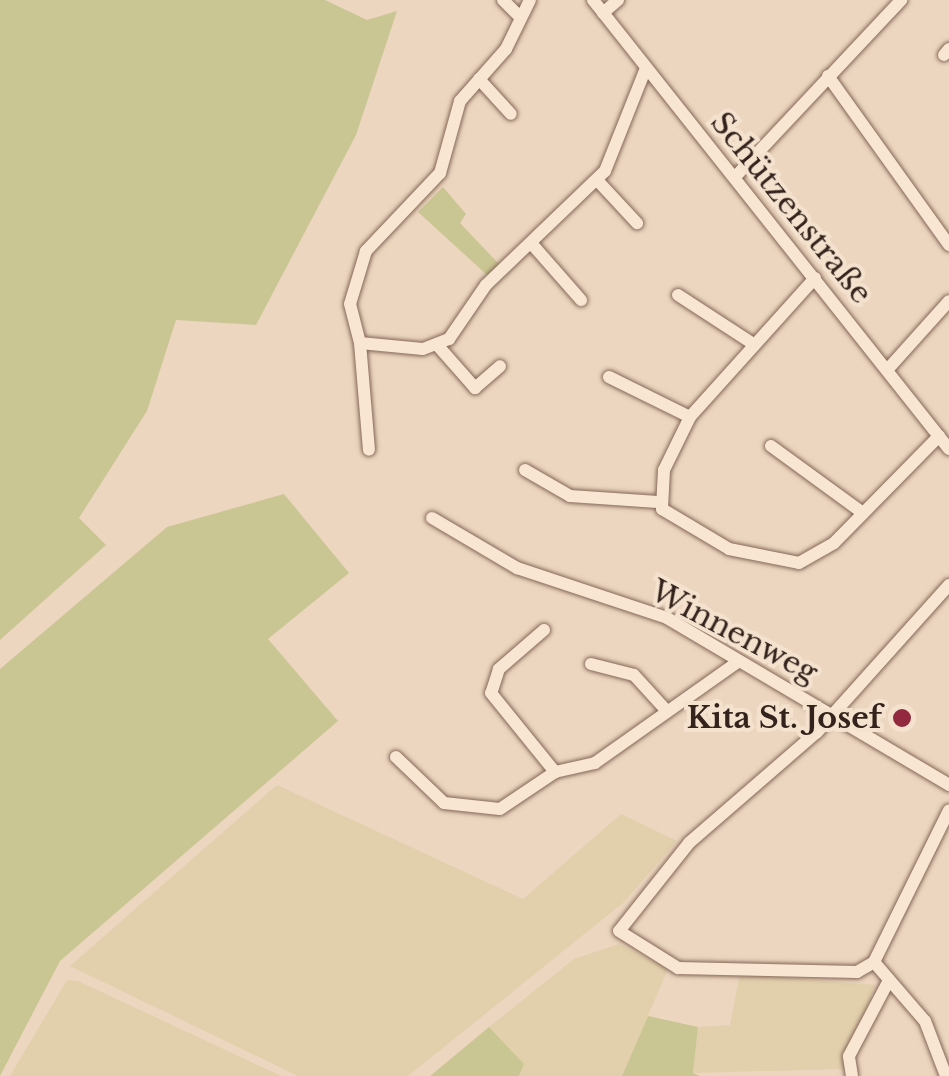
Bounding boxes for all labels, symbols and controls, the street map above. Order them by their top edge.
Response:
street label: Schützenstraße [703,105,879,311]
street label: Winnenweg [644,573,824,691]
place label: Kita St. Josef [687,700,882,736]
marker: Kita St. Josef [891,707,913,729]

